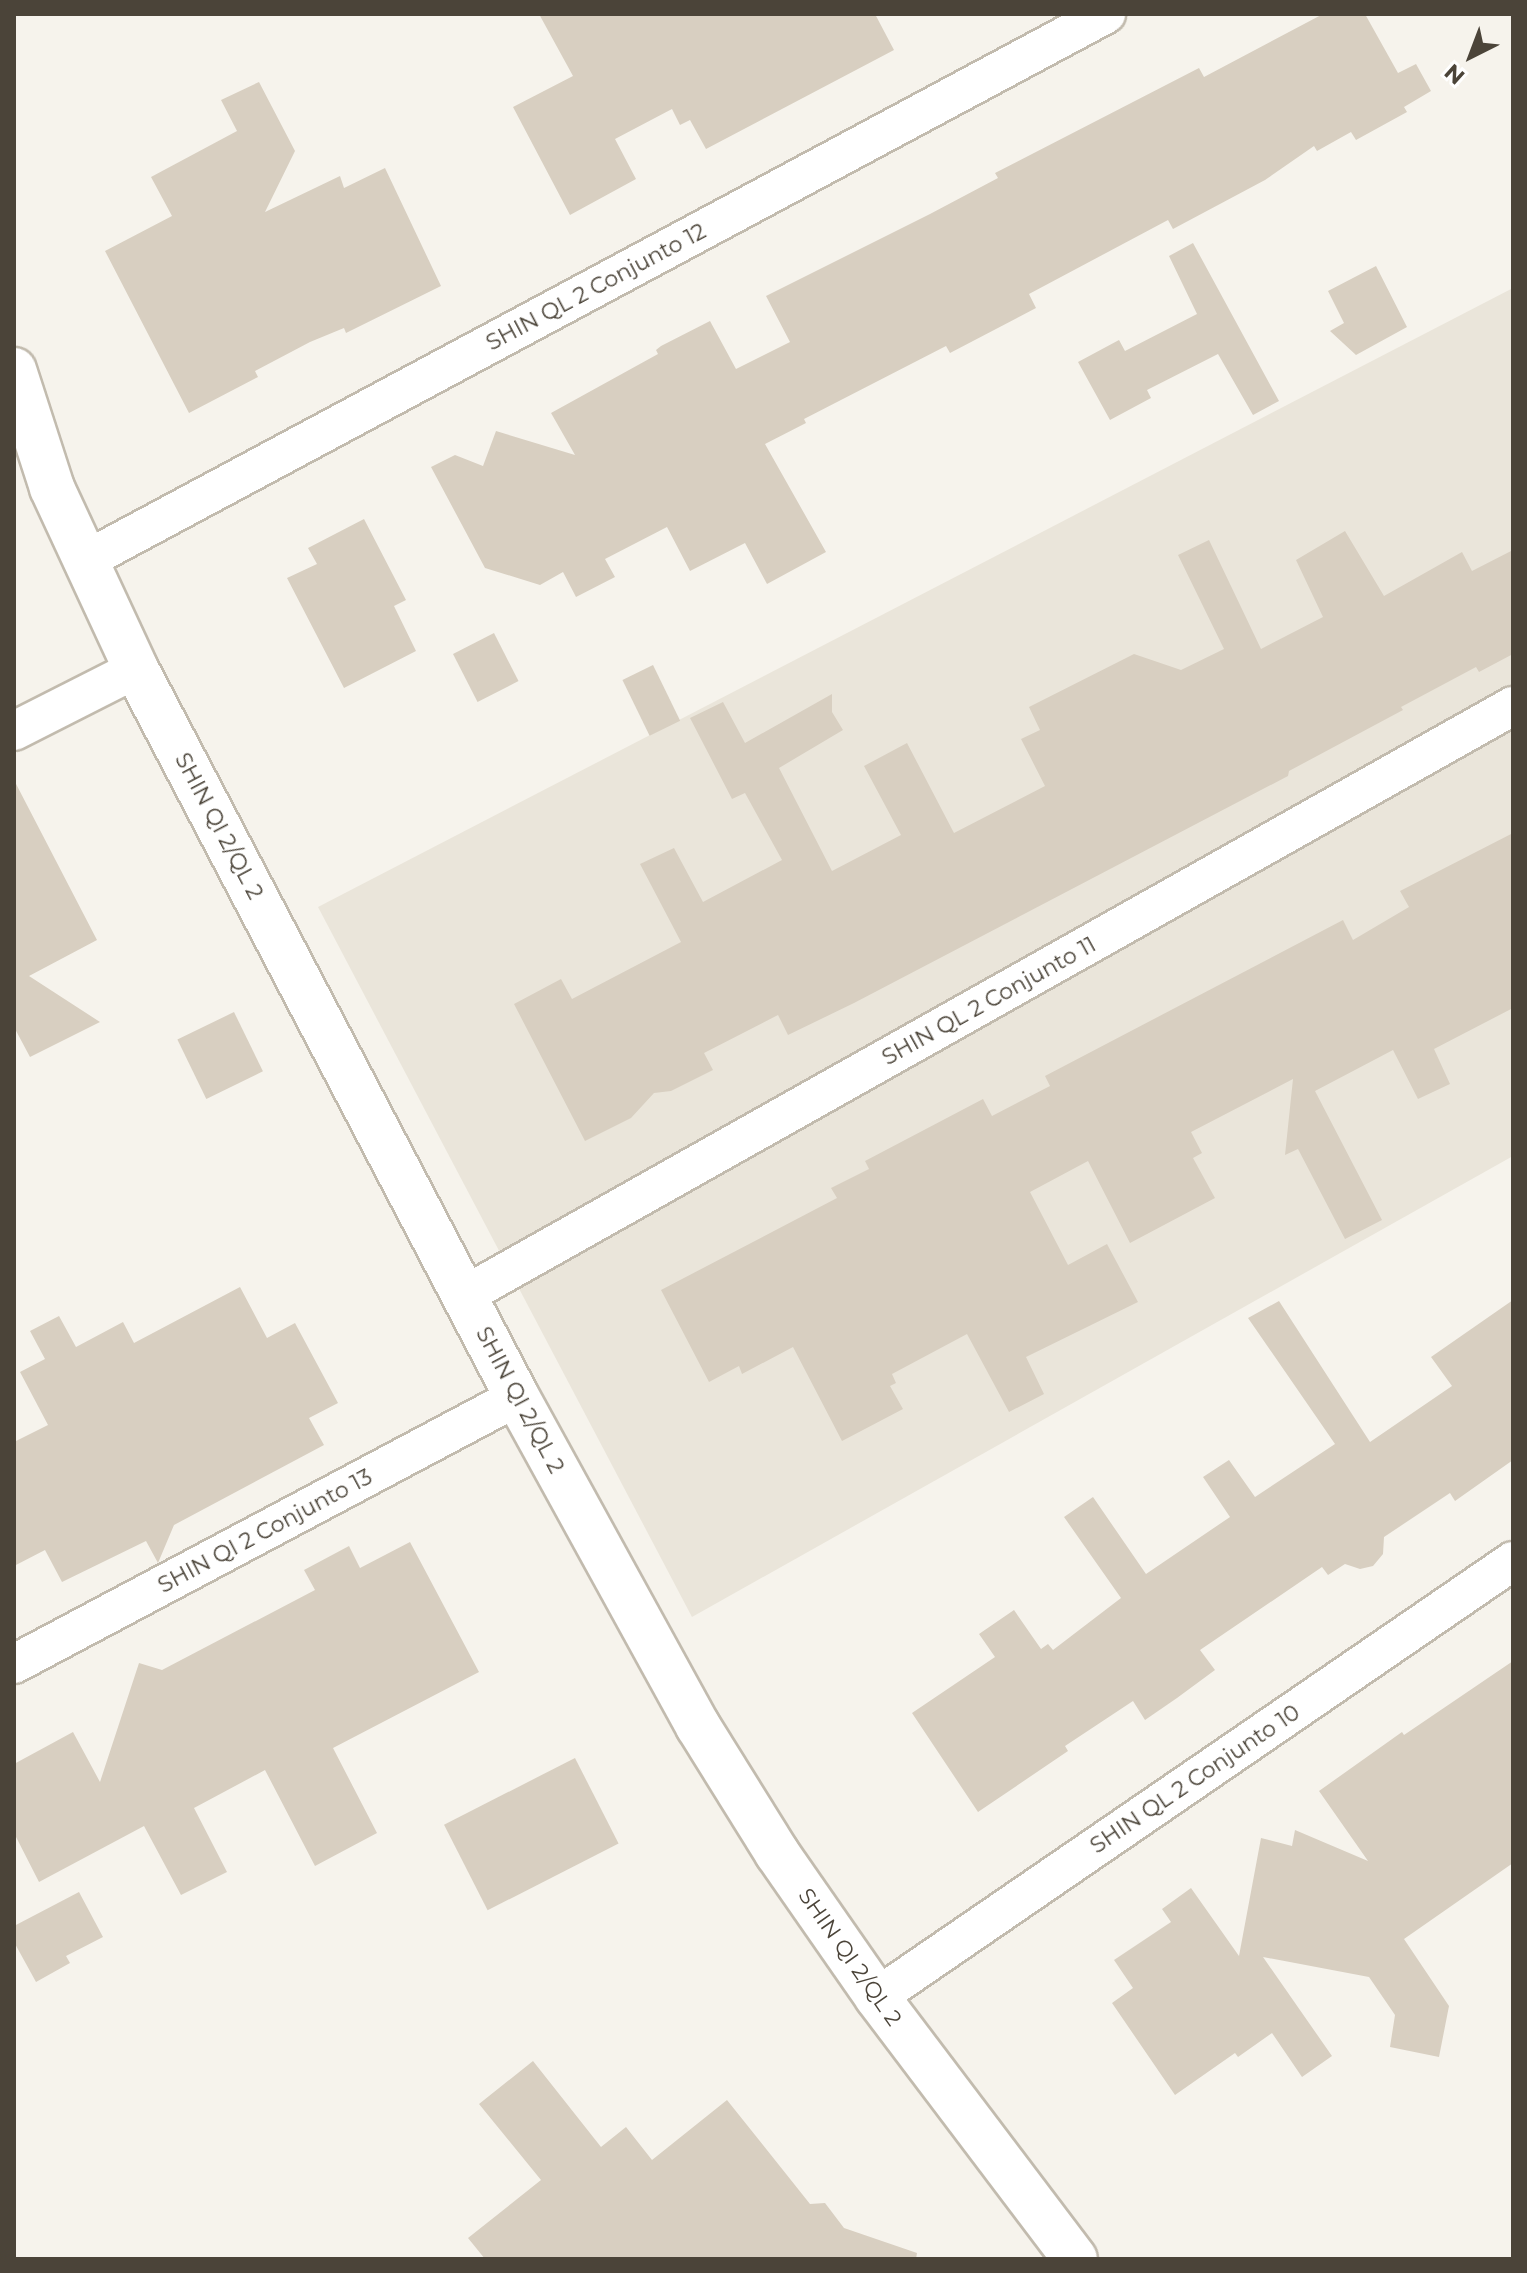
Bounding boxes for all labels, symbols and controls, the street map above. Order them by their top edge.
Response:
north arrow [1431,16,1511,96]
text: N [1439,58,1470,90]
street label: SHIN QL 2 Conjunto 12 [482,218,710,356]
street label: SHIN QI 2/QL 2 [169,748,269,904]
street label: SHIN QL 2 Conjunto 11 [877,931,1101,1071]
street label: SHIN QI 2/QL 2 [470,1322,570,1478]
street label: SHIN QI 2 Conjunto 13 [153,1463,377,1599]
street label: SHIN QL 2 Conjunto 10 [1085,1699,1305,1859]
street label: SHIN QI 2/QL 2 [793,1883,907,2031]

